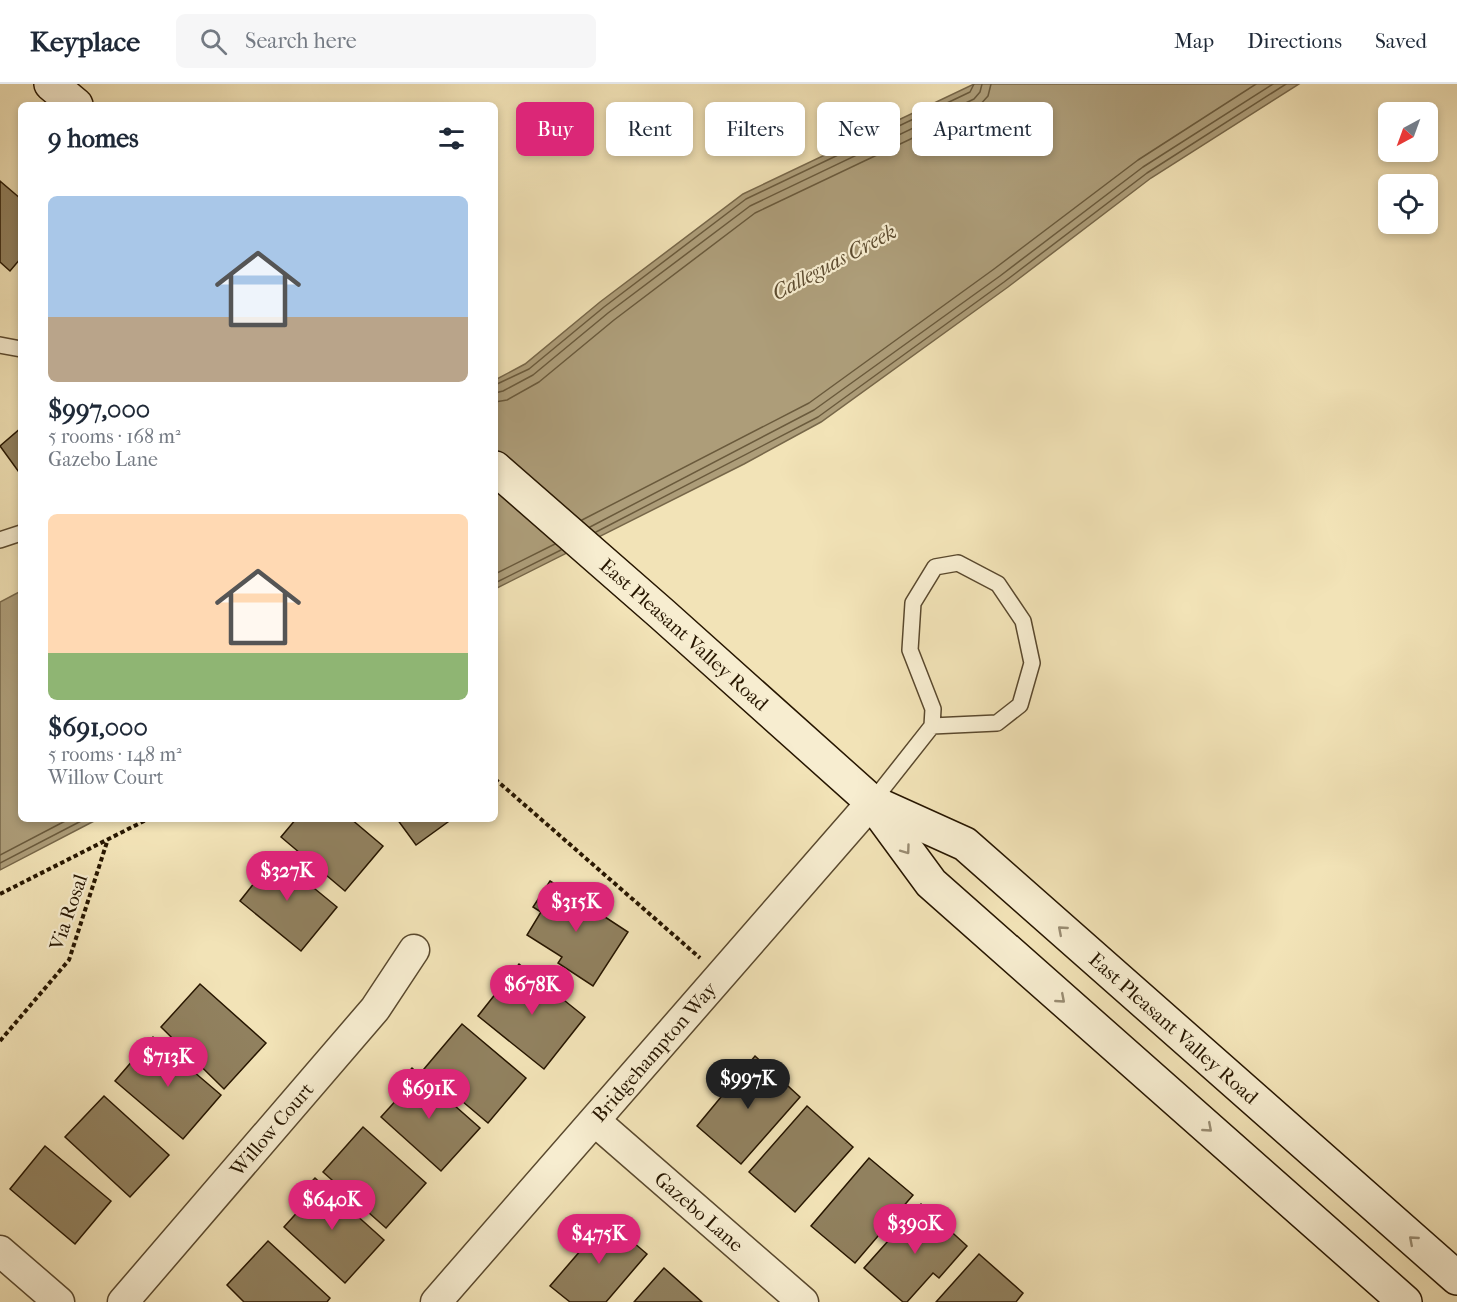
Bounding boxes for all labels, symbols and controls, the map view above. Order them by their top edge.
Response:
search box [176,14,596,68]
text: Keyplace [30,25,140,58]
icon: search [197,25,230,58]
text: Search here [245,28,357,54]
text: Map [1174,29,1214,53]
text: Directions [1247,29,1342,53]
text: Saved [1375,29,1427,53]
chip: Buy [516,102,594,156]
chip: Rent [606,102,693,156]
chip: Filters [705,102,805,156]
chip: New [817,102,900,156]
chip: Apartment [912,102,1053,156]
north arrow [1378,102,1438,162]
map controls [1378,102,1438,234]
icon: filters [435,122,468,155]
text: 9 homes [48,123,139,154]
button: locate [1378,174,1438,234]
water label: Calleguas Creek [768,219,900,305]
icon: home [204,235,312,343]
text: $997,000 [48,394,150,425]
text: 5 rooms · 168 m² [48,425,181,448]
text: Gazebo Lane [48,448,158,471]
icon: home [204,553,312,661]
street label: East Pleasant Valley Road [595,554,774,716]
text: $691,000 [48,712,148,743]
text: 5 rooms · 148 m² [48,743,182,766]
text: Willow Court [48,766,164,789]
one-way arrow [899,843,910,854]
pin: $327K [245,851,329,902]
text: $327K [260,859,314,882]
street label: Via Rosal [44,871,92,954]
pin: $315K [534,882,618,933]
text: $315K [551,890,601,913]
one-way arrow [1058,926,1069,937]
street label: East Pleasant Valley Road [1084,948,1263,1110]
pin: $678K [490,965,574,1016]
text: $678K [504,973,560,996]
street label: Bridgehampton Way [588,977,722,1127]
one-way arrow [1054,992,1065,1003]
pin: $713K [126,1037,210,1088]
text: $713K [143,1045,193,1068]
pin: $997K [706,1059,790,1110]
text: $997K [720,1067,776,1090]
pin: $691K [387,1069,471,1120]
text: $691K [402,1077,456,1100]
street label: Willow Court [225,1078,319,1182]
one-way arrow [1201,1121,1211,1132]
street label: Gazebo Lane [650,1167,748,1257]
pin: $640K [290,1180,374,1231]
text: $640K [302,1188,362,1211]
pin: $390K [873,1204,957,1255]
text: $390K [887,1212,943,1235]
pin: $475K [557,1214,641,1265]
text: $475K [571,1222,627,1245]
one-way arrow [1409,1236,1420,1247]

